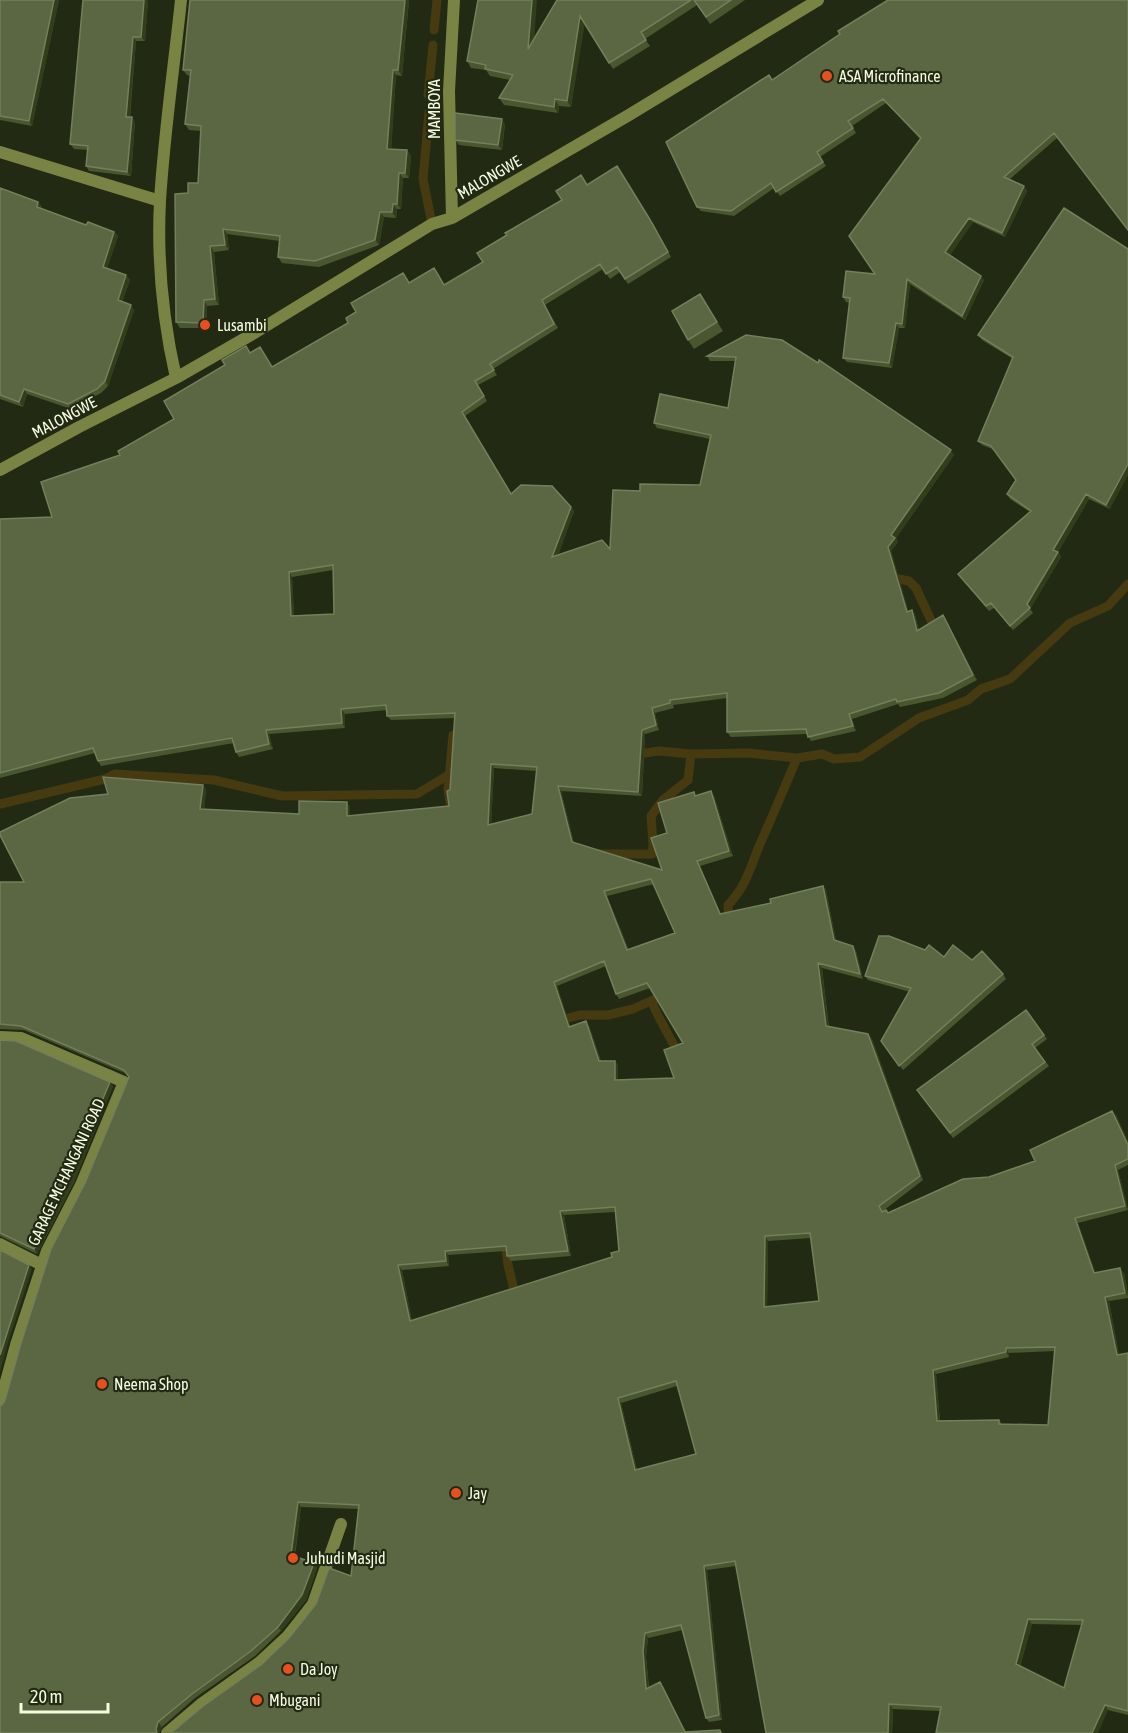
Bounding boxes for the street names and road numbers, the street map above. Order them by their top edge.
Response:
street label: MAMBOYA [425,79,443,139]
street label: MALONGWE [454,152,524,202]
street label: MALONGWE [29,393,99,441]
street label: GARAGE MCHANGANI ROAD [24,1096,108,1248]

